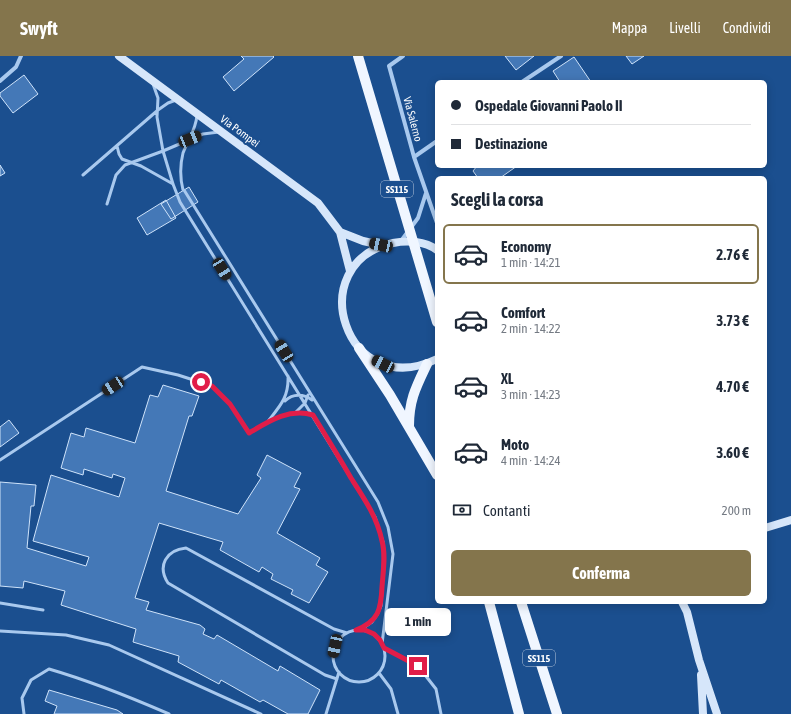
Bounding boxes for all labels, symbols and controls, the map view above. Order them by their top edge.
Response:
text: Swyft [20,17,58,39]
text: Mappa [612,20,647,36]
text: Livelli [669,20,701,36]
text: Condividi [723,20,771,36]
street label: Via Salerno [401,95,425,143]
text: Ospedale Giovanni Paolo II [475,97,623,114]
street label: Via Pompei [218,113,262,149]
car [177,129,203,149]
text: Destinazione [475,135,548,152]
road number: SS115 [381,181,413,197]
text: Scegli la corsa [451,189,543,210]
icon: car [453,236,489,272]
car [368,237,394,253]
text: Economy [501,238,551,255]
text: 2.76 € [716,246,749,263]
text: 1 min · 14:21 [501,255,561,270]
car [211,256,233,282]
icon: car [453,302,489,338]
text: Comfort [501,304,545,321]
text: 3.73 € [716,312,749,329]
text: 2 min · 14:22 [501,321,561,336]
car [273,338,295,364]
car [370,353,396,375]
icon: car [453,368,489,404]
text: XL [501,370,514,387]
route start [192,373,210,391]
car [100,374,126,398]
text: 4.70 € [716,378,749,395]
text: 3 min · 14:23 [501,387,561,402]
icon: car [453,434,489,470]
text: Moto [501,436,529,453]
text: 3.60 € [716,444,749,461]
text: 4 min · 14:24 [501,453,561,468]
icon: cash [451,499,473,521]
text: Contanti [483,502,530,519]
text: 200 m [722,503,751,518]
button: Conferma [451,550,751,596]
callout: 1 min [385,608,451,636]
text: 1 min [405,614,431,629]
car [327,633,343,659]
road number: SS115 [523,650,555,666]
route end [409,657,427,675]

